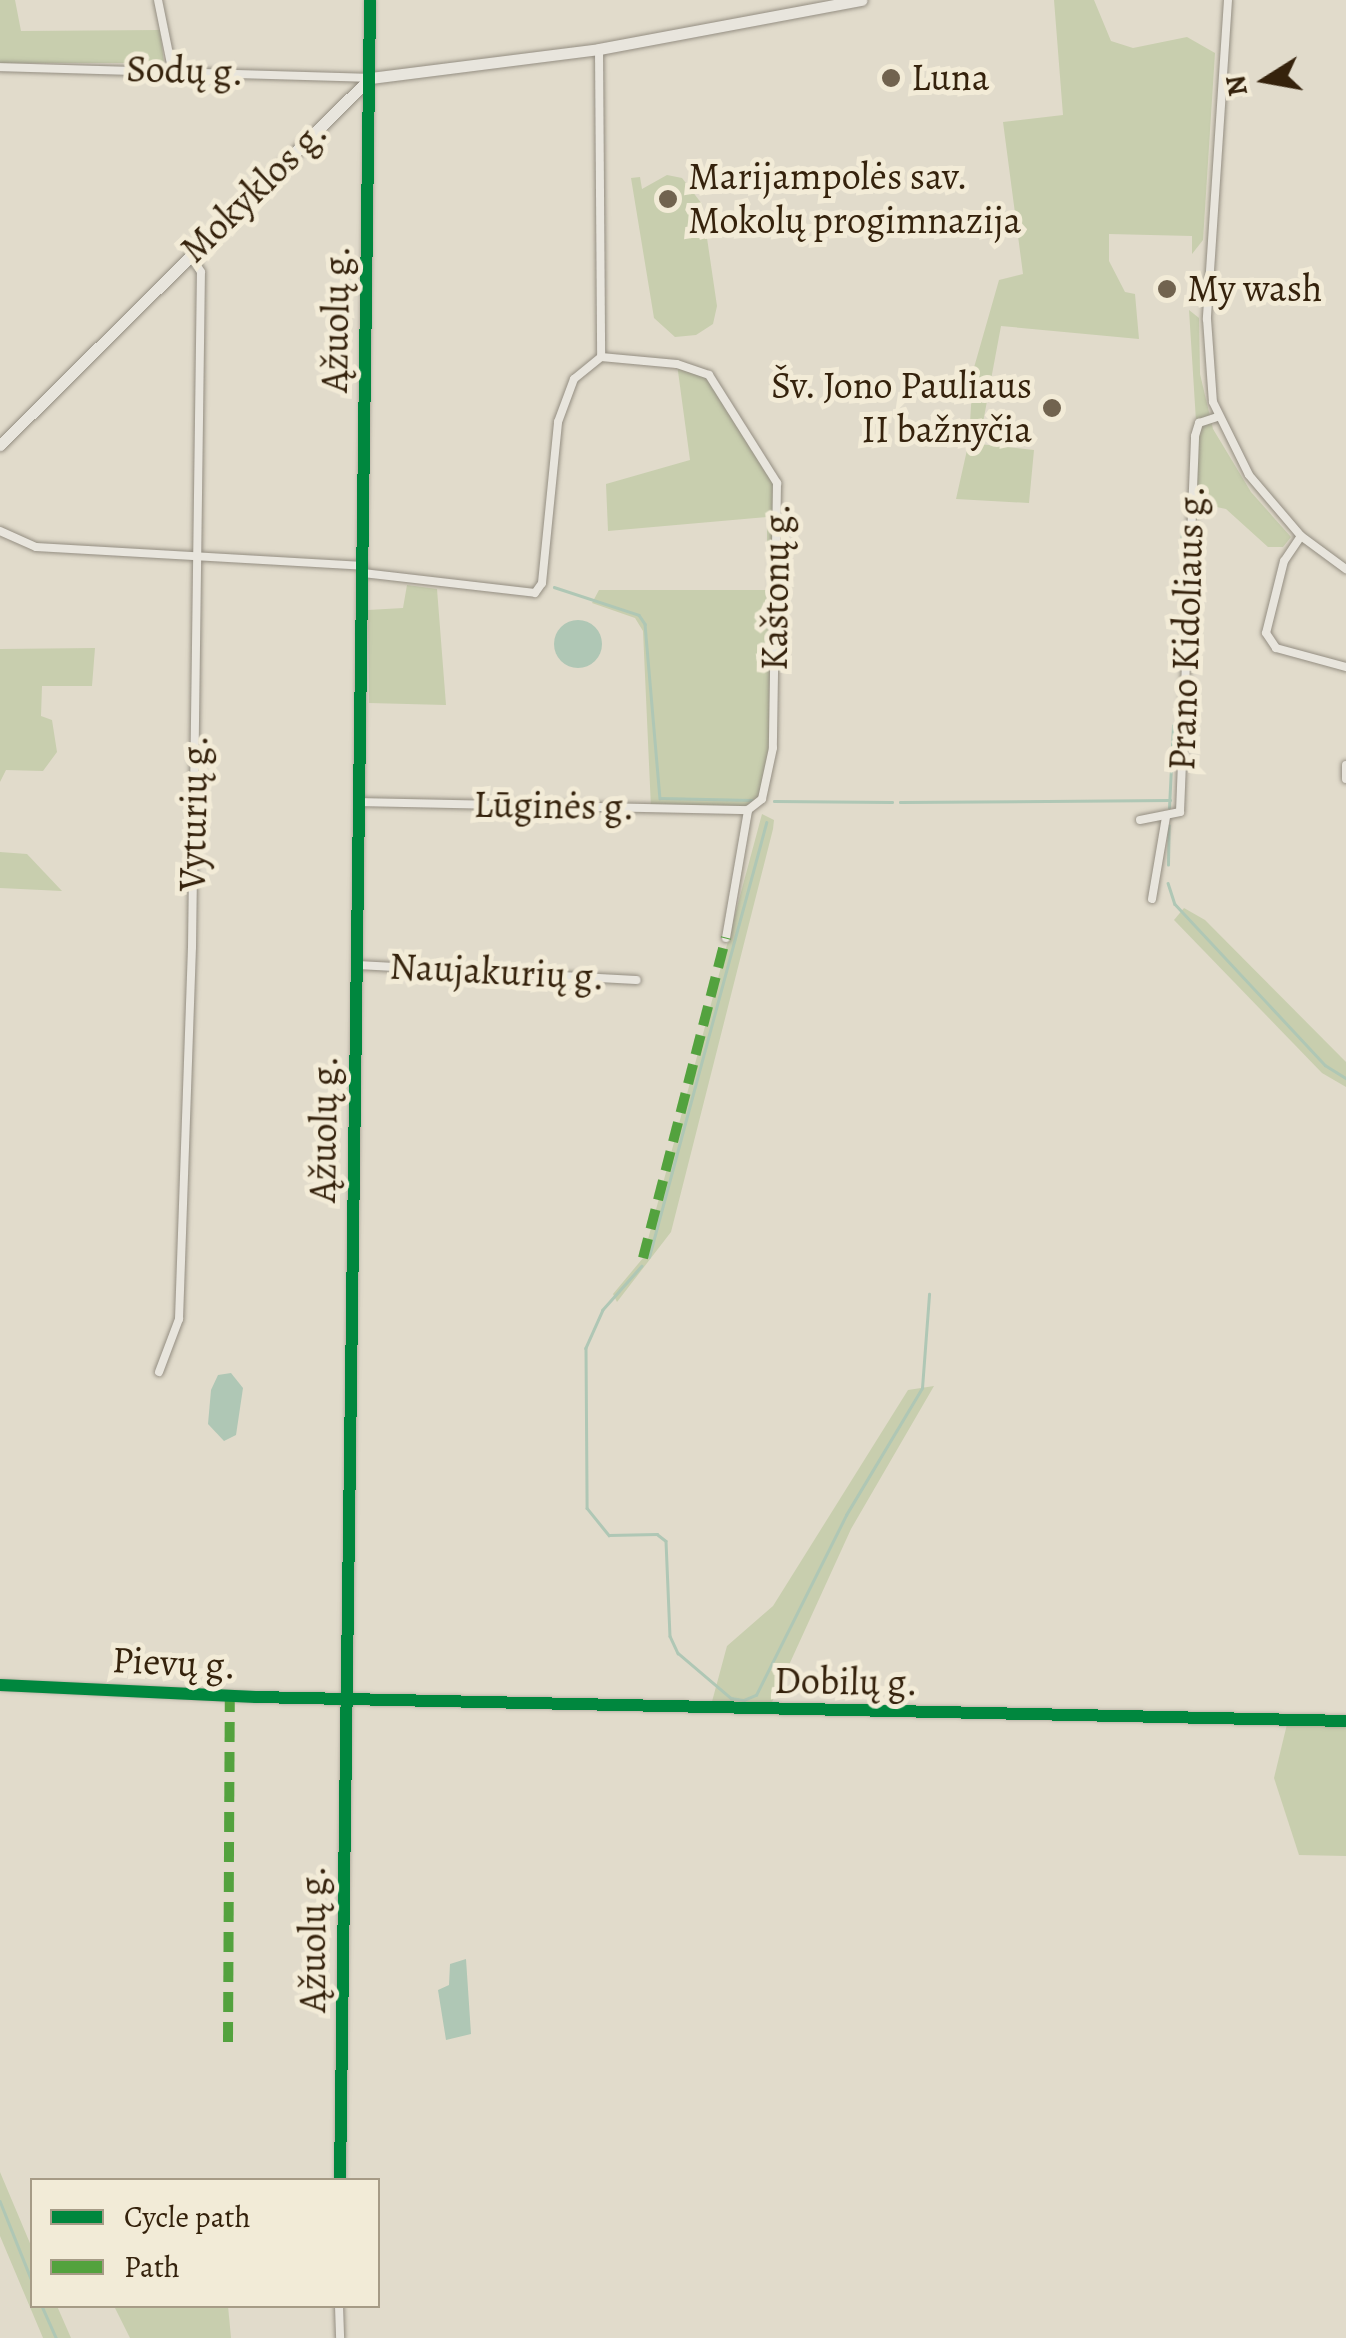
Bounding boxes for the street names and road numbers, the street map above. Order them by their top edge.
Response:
street label: Sodų g. [126,46,244,96]
street label: Mokyklos g. [171,110,337,272]
street label: Ąžuolų g. [312,245,360,393]
street label: Prano Kidoliaus g. [1159,485,1215,771]
street label: Kaštonų g. [752,503,800,671]
street label: Vyturių g. [170,735,218,891]
street label: Lūginės g. [473,782,635,830]
street label: Naujakurių g. [388,944,606,1000]
street label: Ąžuolų g. [300,1055,348,1203]
street label: Pievų g. [111,1637,237,1689]
street label: Dobilų g. [774,1658,918,1706]
street label: Ąžuolų g. [290,1865,336,2013]

